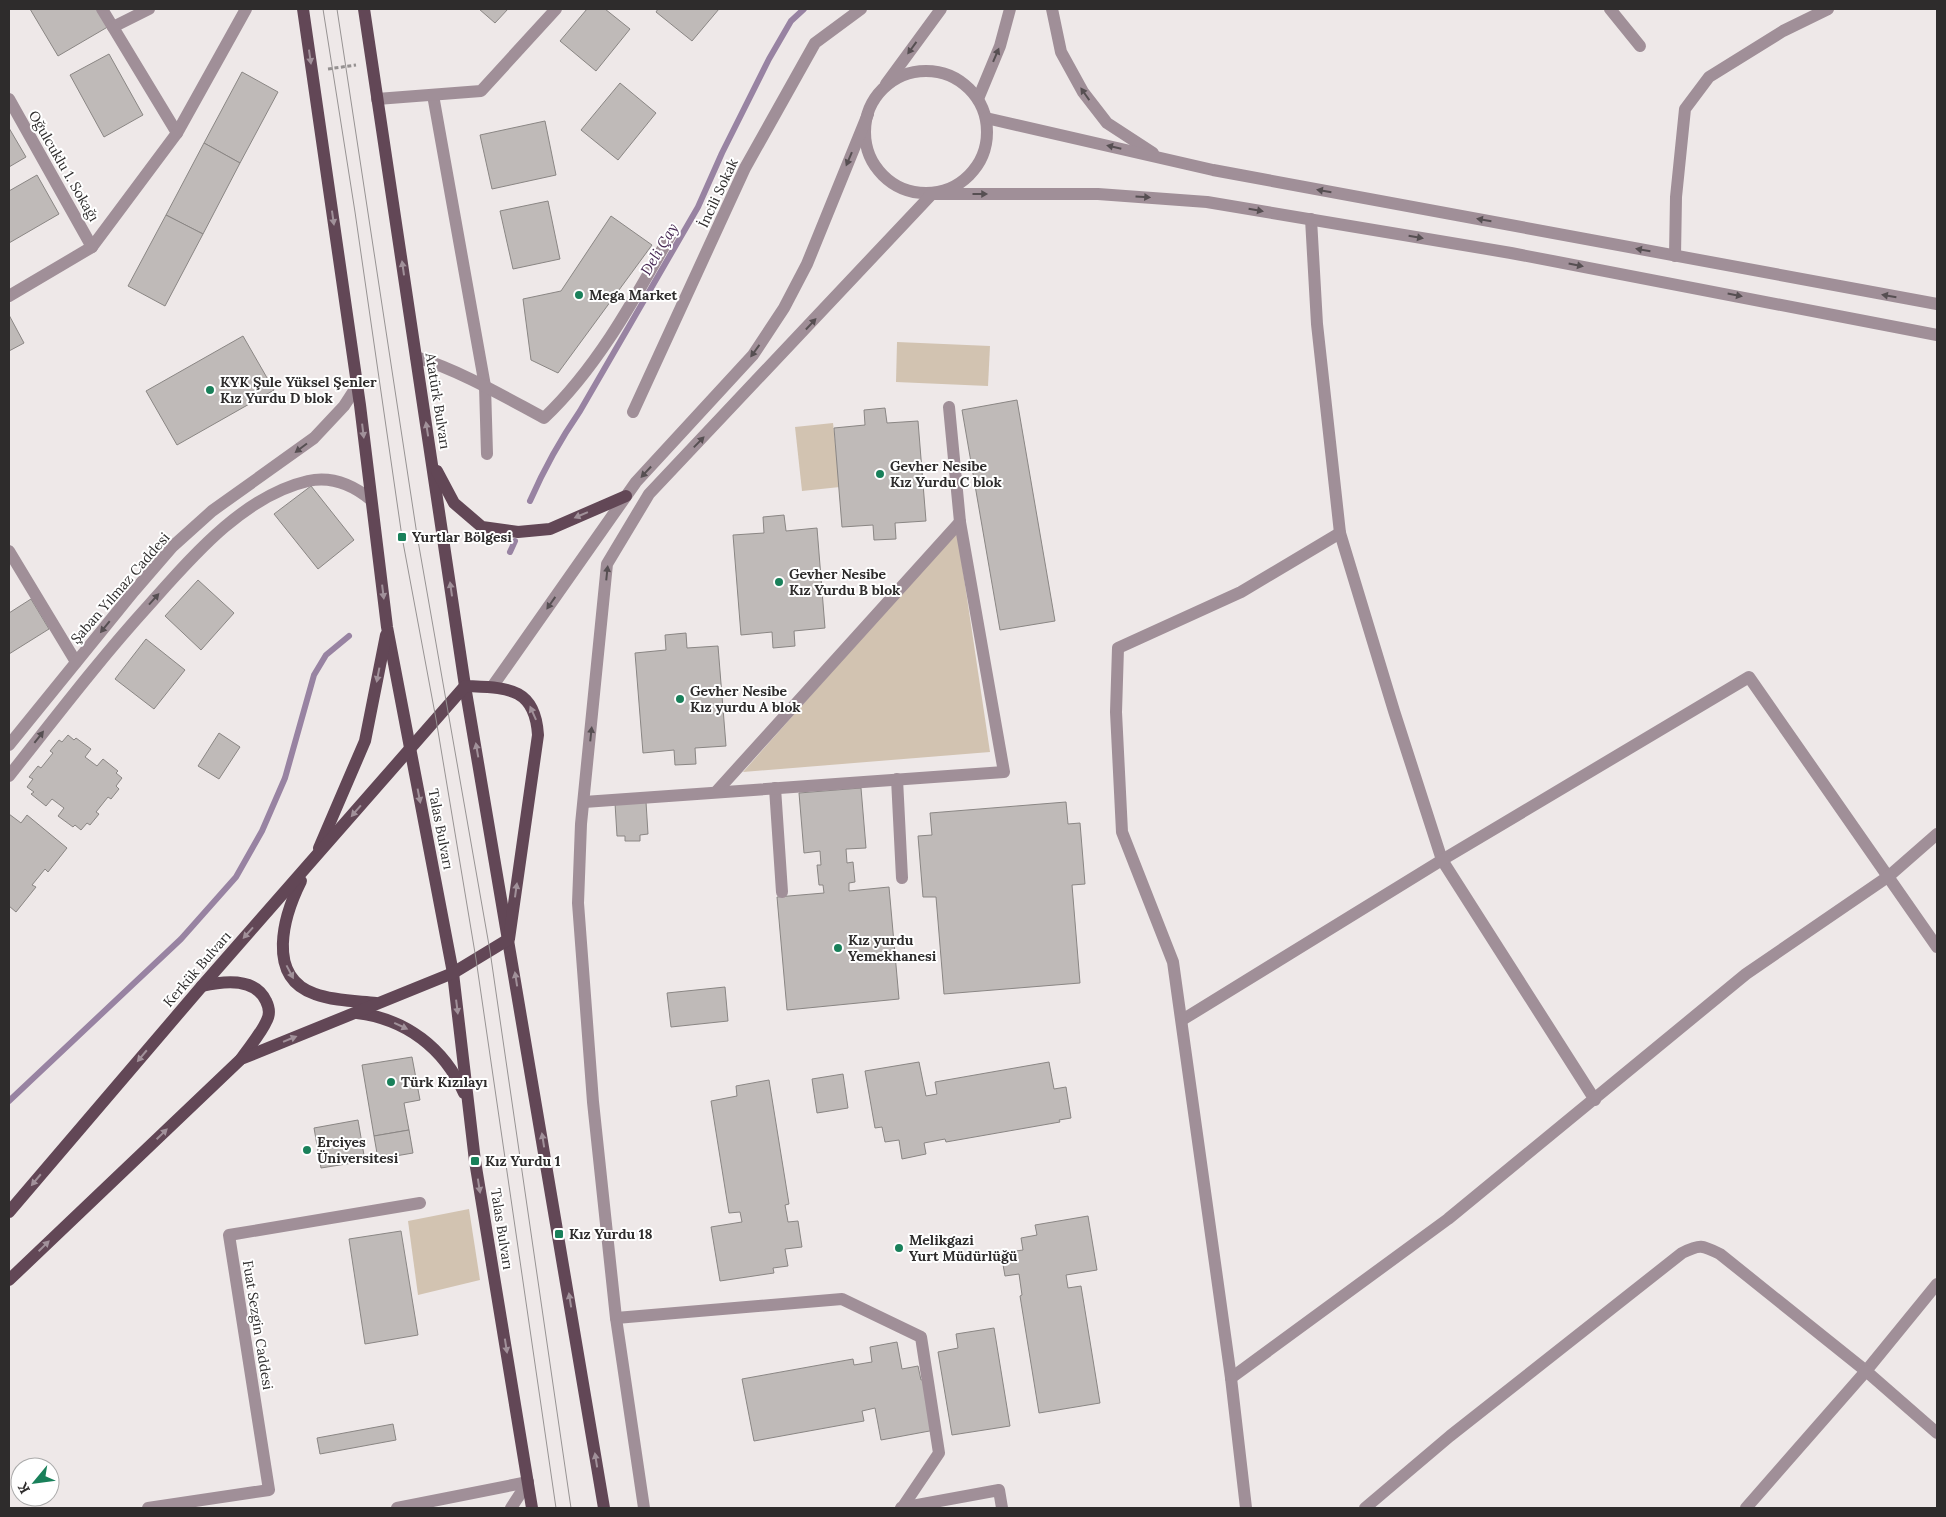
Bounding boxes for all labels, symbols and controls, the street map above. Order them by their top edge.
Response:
one-way arrow [907,41,917,55]
one-way arrow [993,48,1001,62]
one-way arrow [306,49,314,65]
one-way arrow [1080,87,1090,100]
street label: Oğulcuklu 1. Sokağı [25,107,103,225]
one-way arrow [1107,143,1122,151]
one-way arrow [845,152,853,167]
street label: İncili Sokak [694,155,742,230]
one-way arrow [1316,187,1332,195]
one-way arrow [973,190,989,198]
one-way arrow [1135,194,1151,202]
one-way arrow [1248,206,1264,214]
one-way arrow [329,210,337,226]
one-way arrow [1475,216,1491,224]
water label: Deli Çay [636,219,682,279]
one-way arrow [1408,233,1424,241]
one-way arrow [1636,246,1651,254]
one-way arrow [398,260,406,276]
one-way arrow [1568,262,1584,270]
place label: Mega Market [589,286,677,304]
marker: Mega Market [573,289,585,301]
one-way arrow [1881,291,1897,299]
one-way arrow [1728,292,1744,300]
one-way arrow [805,318,817,330]
one-way arrow [750,344,760,358]
street label: Atatürk Bulvarı [421,351,454,450]
place label: KYK Şule Yüksel Şenler Kız Yurdu D blok [220,373,377,407]
marker: KYK Şule Yüksel Şenler Kız Yurdu D blok [204,384,216,396]
one-way arrow [422,420,430,436]
one-way arrow [359,423,367,439]
one-way arrow [693,436,705,448]
one-way arrow [294,443,308,453]
place label: Gevher Nesibe Kız Yurdu C blok [890,457,1002,491]
one-way arrow [640,465,652,477]
marker: Gevher Nesibe Kız Yurdu C blok [874,468,886,480]
one-way arrow [574,512,589,520]
place label: Yurtlar Bölgesi [412,528,512,546]
street label: Şaban Yılmaz Caddesi [67,529,173,647]
marker: Yurtlar Bölgesi [396,531,408,543]
one-way arrow [603,564,611,580]
place label: Gevher Nesibe Kız Yurdu B blok [789,565,901,599]
marker: Gevher Nesibe Kız Yurdu B blok [773,576,785,588]
one-way arrow [447,581,455,597]
one-way arrow [379,584,387,600]
one-way arrow [148,594,160,606]
one-way arrow [546,596,556,610]
one-way arrow [99,620,110,633]
one-way arrow [374,668,382,683]
place label: Gevher Nesibe Kız yurdu A blok [690,682,801,716]
marker: Gevher Nesibe Kız yurdu A blok [674,693,686,705]
one-way arrow [529,706,537,720]
one-way arrow [587,726,595,742]
one-way arrow [34,730,44,744]
one-way arrow [472,741,480,757]
street label: Talas Bulvarı [424,787,458,871]
one-way arrow [416,788,424,804]
one-way arrow [350,805,361,818]
one-way arrow [513,882,521,898]
street label: Kerkük Bulvarı [159,927,235,1011]
one-way arrow [243,927,254,940]
place label: Kız yurdu Yemekhanesi [848,931,937,965]
marker: Kız yurdu Yemekhanesi [832,942,844,954]
one-way arrow [286,964,294,979]
one-way arrow [512,971,520,987]
one-way arrow [453,1000,461,1016]
one-way arrow [394,1022,409,1030]
one-way arrow [283,1035,298,1043]
one-way arrow [137,1050,148,1062]
place label: Türk Kızılayı [401,1073,488,1091]
marker: Türk Kızılayı [385,1076,397,1088]
one-way arrow [156,1128,168,1140]
one-way arrow [539,1131,547,1147]
place label: Erciyes Üniversitesi [317,1133,399,1167]
marker: Erciyes Üniversitesi [301,1144,313,1156]
place label: Kız Yurdu 1 [485,1152,561,1170]
marker: Kız Yurdu 1 [469,1155,481,1167]
one-way arrow [31,1173,42,1186]
one-way arrow [476,1178,484,1194]
street label: Talas Bulvarı [487,1187,517,1271]
place label: Kız Yurdu 18 [569,1225,653,1243]
marker: Kız Yurdu 18 [553,1228,565,1240]
place label: Melikgazi Yurt Müdürlüğü [909,1231,1018,1265]
one-way arrow [38,1240,50,1252]
marker: Melikgazi Yurt Müdürlüğü [893,1242,905,1254]
street label: Fuat Sezgin Caddesi [239,1259,277,1391]
one-way arrow [565,1292,573,1308]
one-way arrow [502,1339,510,1355]
one-way arrow [592,1452,600,1468]
north arrow [10,1457,60,1507]
text: K [13,1480,34,1497]

